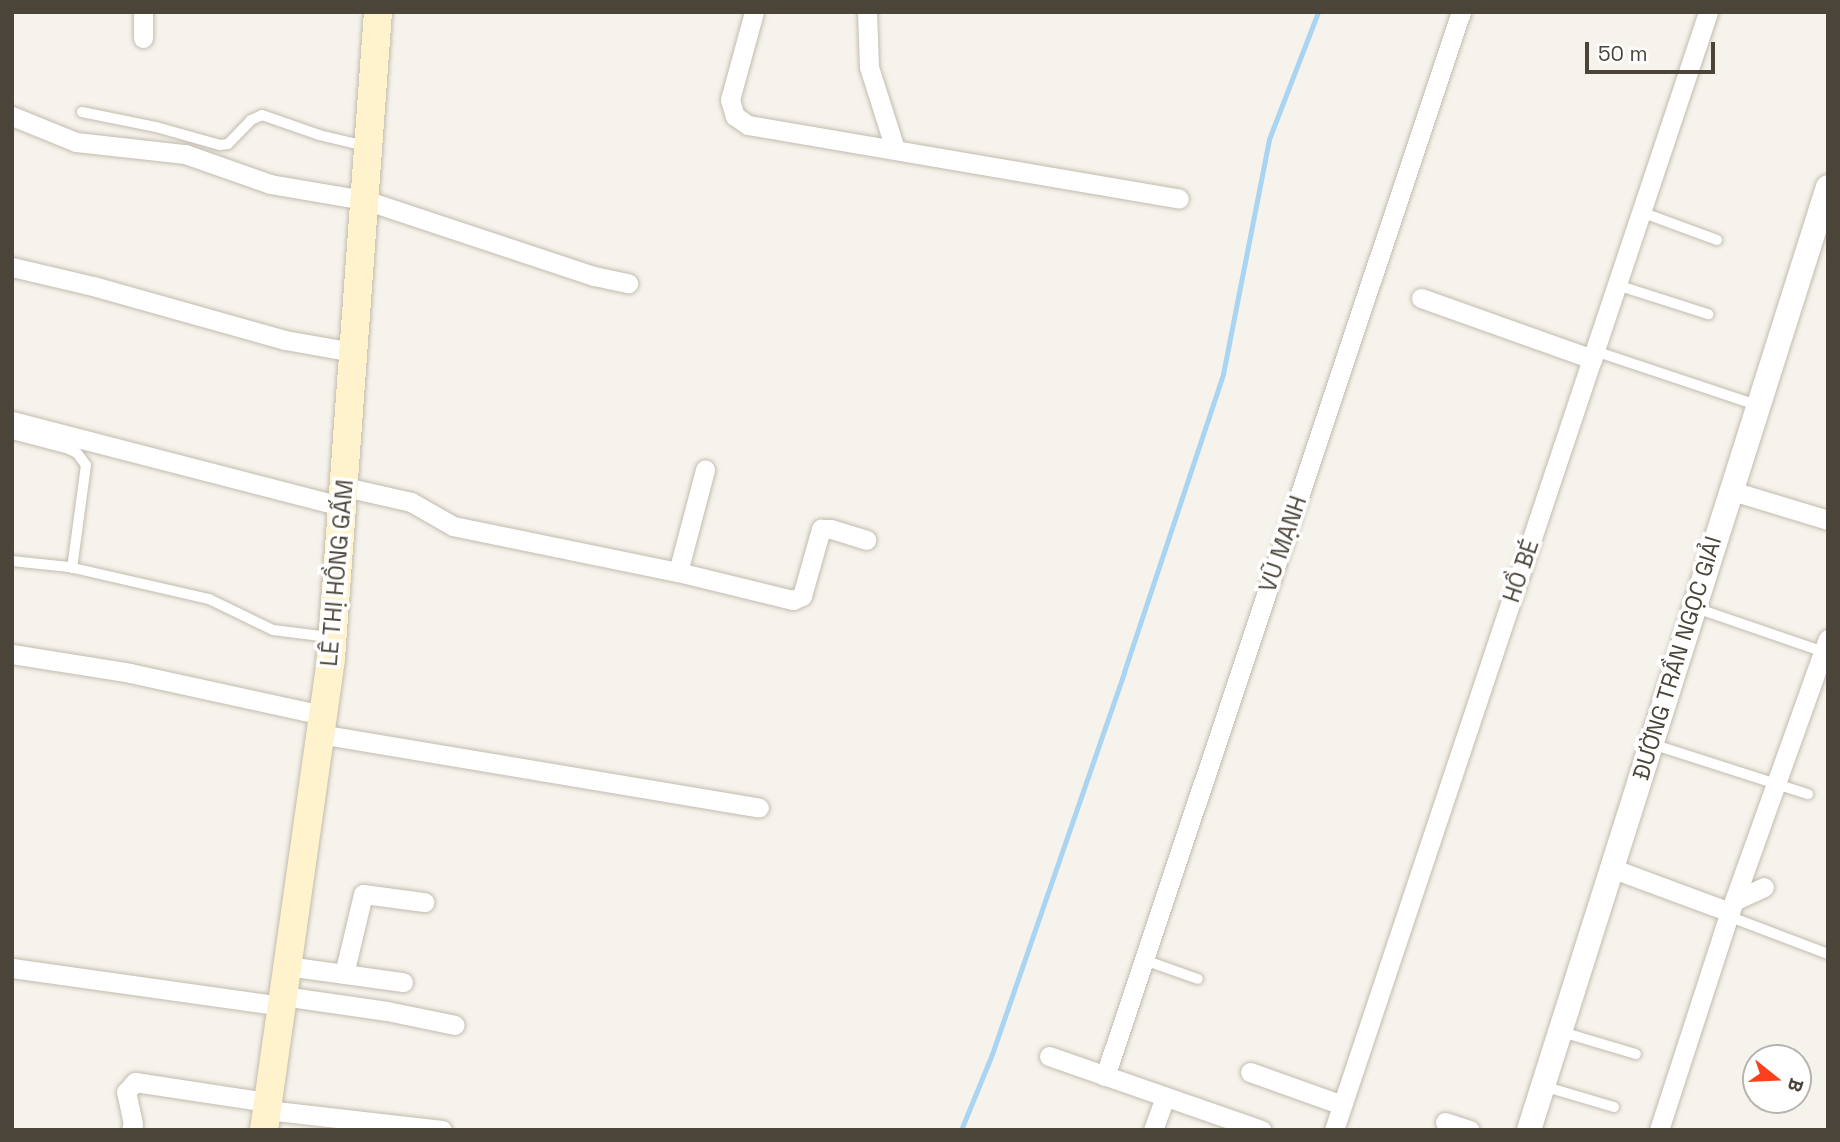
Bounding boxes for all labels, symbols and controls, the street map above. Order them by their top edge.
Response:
scale bar [1588,28,1717,72]
text: 50 m [1598,40,1648,67]
street label: LÊ THỊ HỒNG GẤM [315,478,359,668]
street label: VŨ MẠNH [1254,492,1312,596]
street label: ĐƯỜNG TRẦN NGỌC GIẢI [1627,533,1727,783]
street label: HỒ BÉ [1497,536,1545,606]
north arrow [1742,1044,1812,1114]
text: B [1782,1075,1809,1095]

